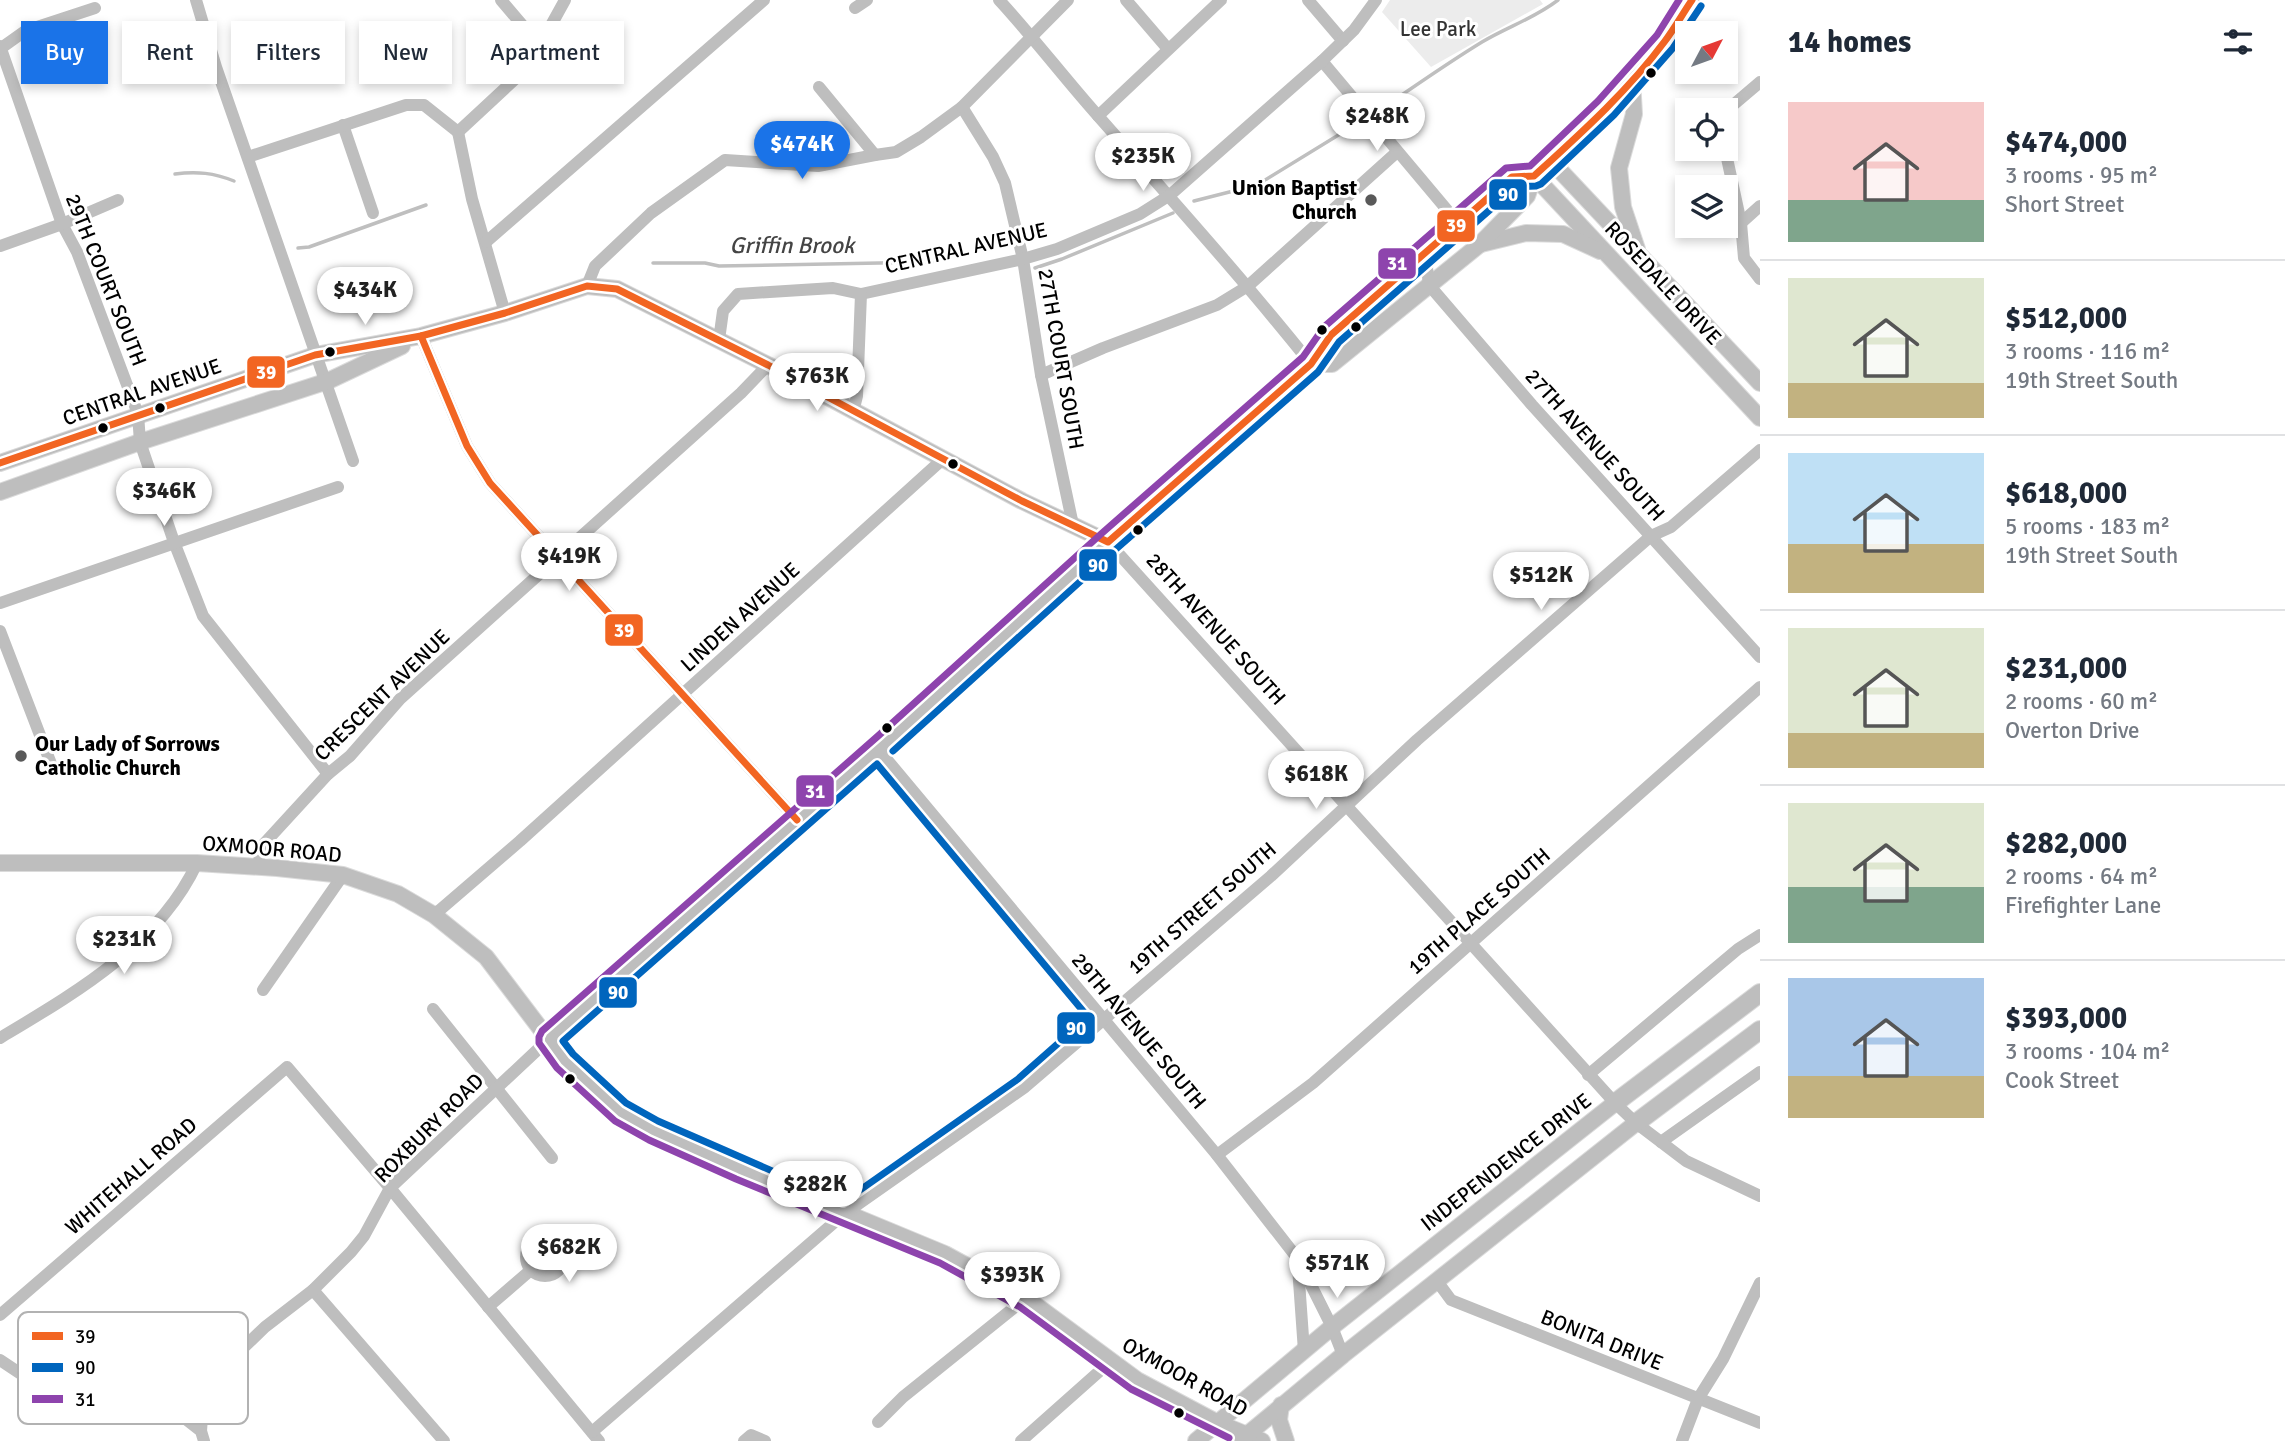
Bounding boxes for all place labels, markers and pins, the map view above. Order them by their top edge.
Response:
unlabelled marker [1644,66,1658,80]
pin: $248K [1328,94,1426,153]
pin: $474K [753,122,851,181]
pin: $235K [1094,134,1192,193]
place label: Union Baptist Church [1232,175,1357,225]
marker: Union Baptist Church [1363,192,1379,208]
pin: $434K [316,268,414,327]
unlabelled marker [1349,320,1363,334]
unlabelled marker [1315,323,1329,337]
unlabelled marker [323,345,337,359]
pin: $763K [768,354,866,413]
unlabelled marker [153,401,167,415]
unlabelled marker [96,421,110,435]
unlabelled marker [946,457,960,471]
pin: $346K [115,468,213,528]
unlabelled marker [1131,523,1145,537]
pin: $419K [520,534,618,593]
pin: $512K [1492,552,1590,612]
unlabelled marker [880,721,894,735]
place label: Our Lady of Sorrows Catholic Church [35,731,220,781]
marker: Our Lady of Sorrows Catholic Church [13,748,29,764]
pin: $618K [1267,752,1365,811]
pin: $231K [75,916,173,976]
unlabelled marker [563,1072,577,1086]
pin: $282K [766,1162,864,1221]
pin: $682K [520,1224,618,1284]
pin: $571K [1288,1240,1386,1300]
pin: $393K [963,1252,1061,1312]
unlabelled marker [1172,1406,1186,1420]

